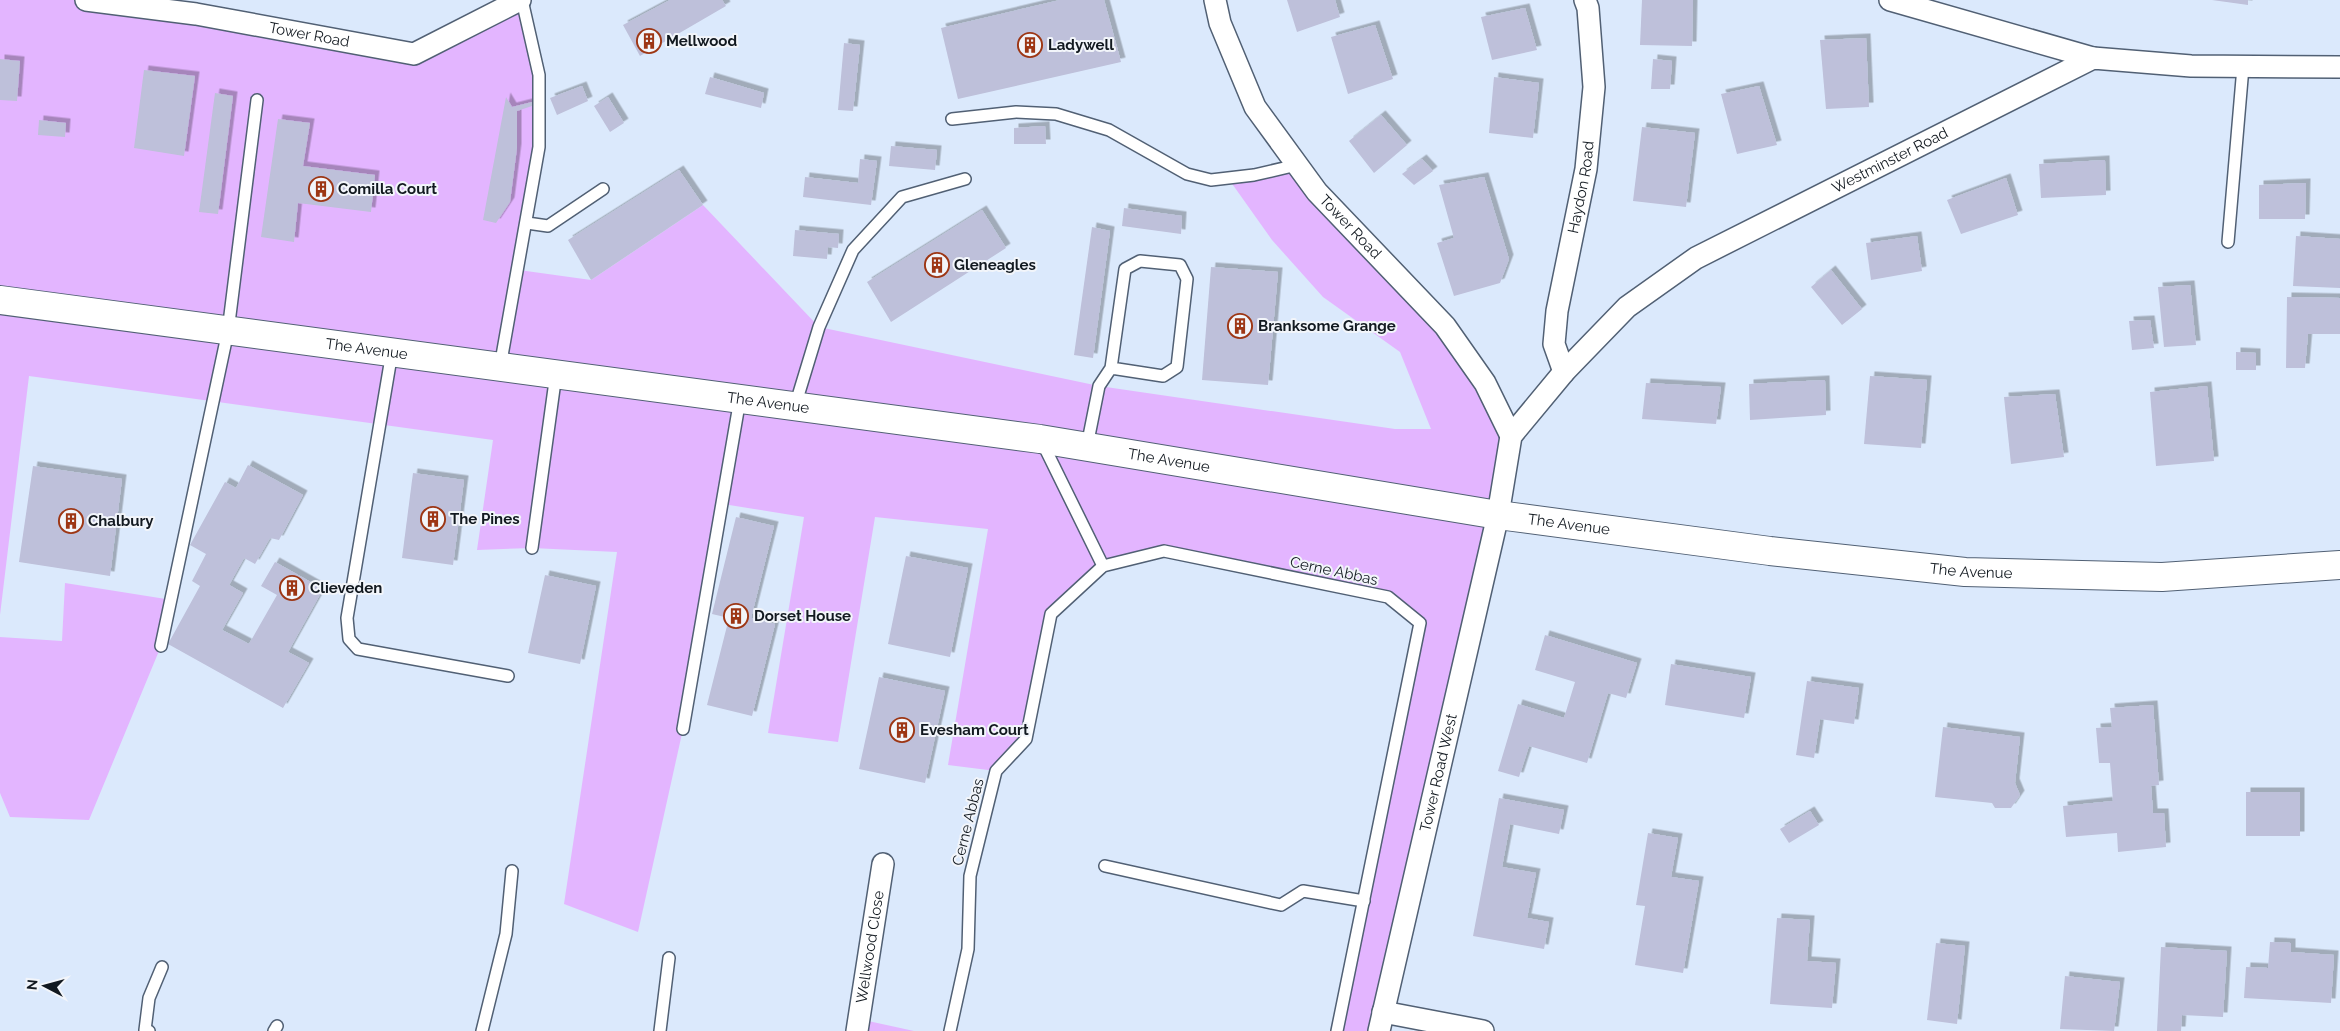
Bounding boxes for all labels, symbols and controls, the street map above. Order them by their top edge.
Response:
street label: Tower Road [267,19,351,51]
building icon: Mellwood [636,28,662,54]
place label: Mellwood [666,32,737,50]
building icon: Ladywell [1017,32,1043,58]
place label: Ladywell [1048,36,1114,54]
street label: Westminster Road [1829,124,1951,197]
street label: Haydon Road [1564,140,1598,235]
building icon: Comilla Court [308,176,334,202]
place label: Comilla Court [338,180,437,198]
street label: Tower Road [1316,191,1385,263]
building icon: Gleneagles [924,252,950,278]
place label: Gleneagles [954,256,1036,274]
building icon: Branksome Grange [1227,313,1253,339]
place label: Branksome Grange [1258,317,1396,335]
street label: The Avenue [325,335,409,363]
street label: The Avenue [726,388,811,417]
street label: The Avenue [1127,445,1211,476]
building icon: The Pines [420,506,446,532]
building icon: Chalbury [58,508,84,534]
place label: The Pines [450,510,520,528]
street label: The Avenue [1527,510,1611,539]
place label: Chalbury [88,512,154,530]
street label: Cerne Abbas [1288,553,1380,589]
street label: The Avenue [1929,559,2013,582]
building icon: Clieveden [279,575,305,601]
place label: Clieveden [310,579,382,597]
building icon: Dorset House [723,603,749,629]
place label: Dorset House [754,607,851,625]
street label: Tower Road West [1416,712,1461,834]
building icon: Evesham Court [889,717,915,743]
place label: Evesham Court [920,721,1029,739]
street label: Cerne Abbas [948,776,988,868]
street label: Wellwood Close [852,889,888,1005]
north arrow [20,961,70,1011]
text: N [24,978,41,991]

